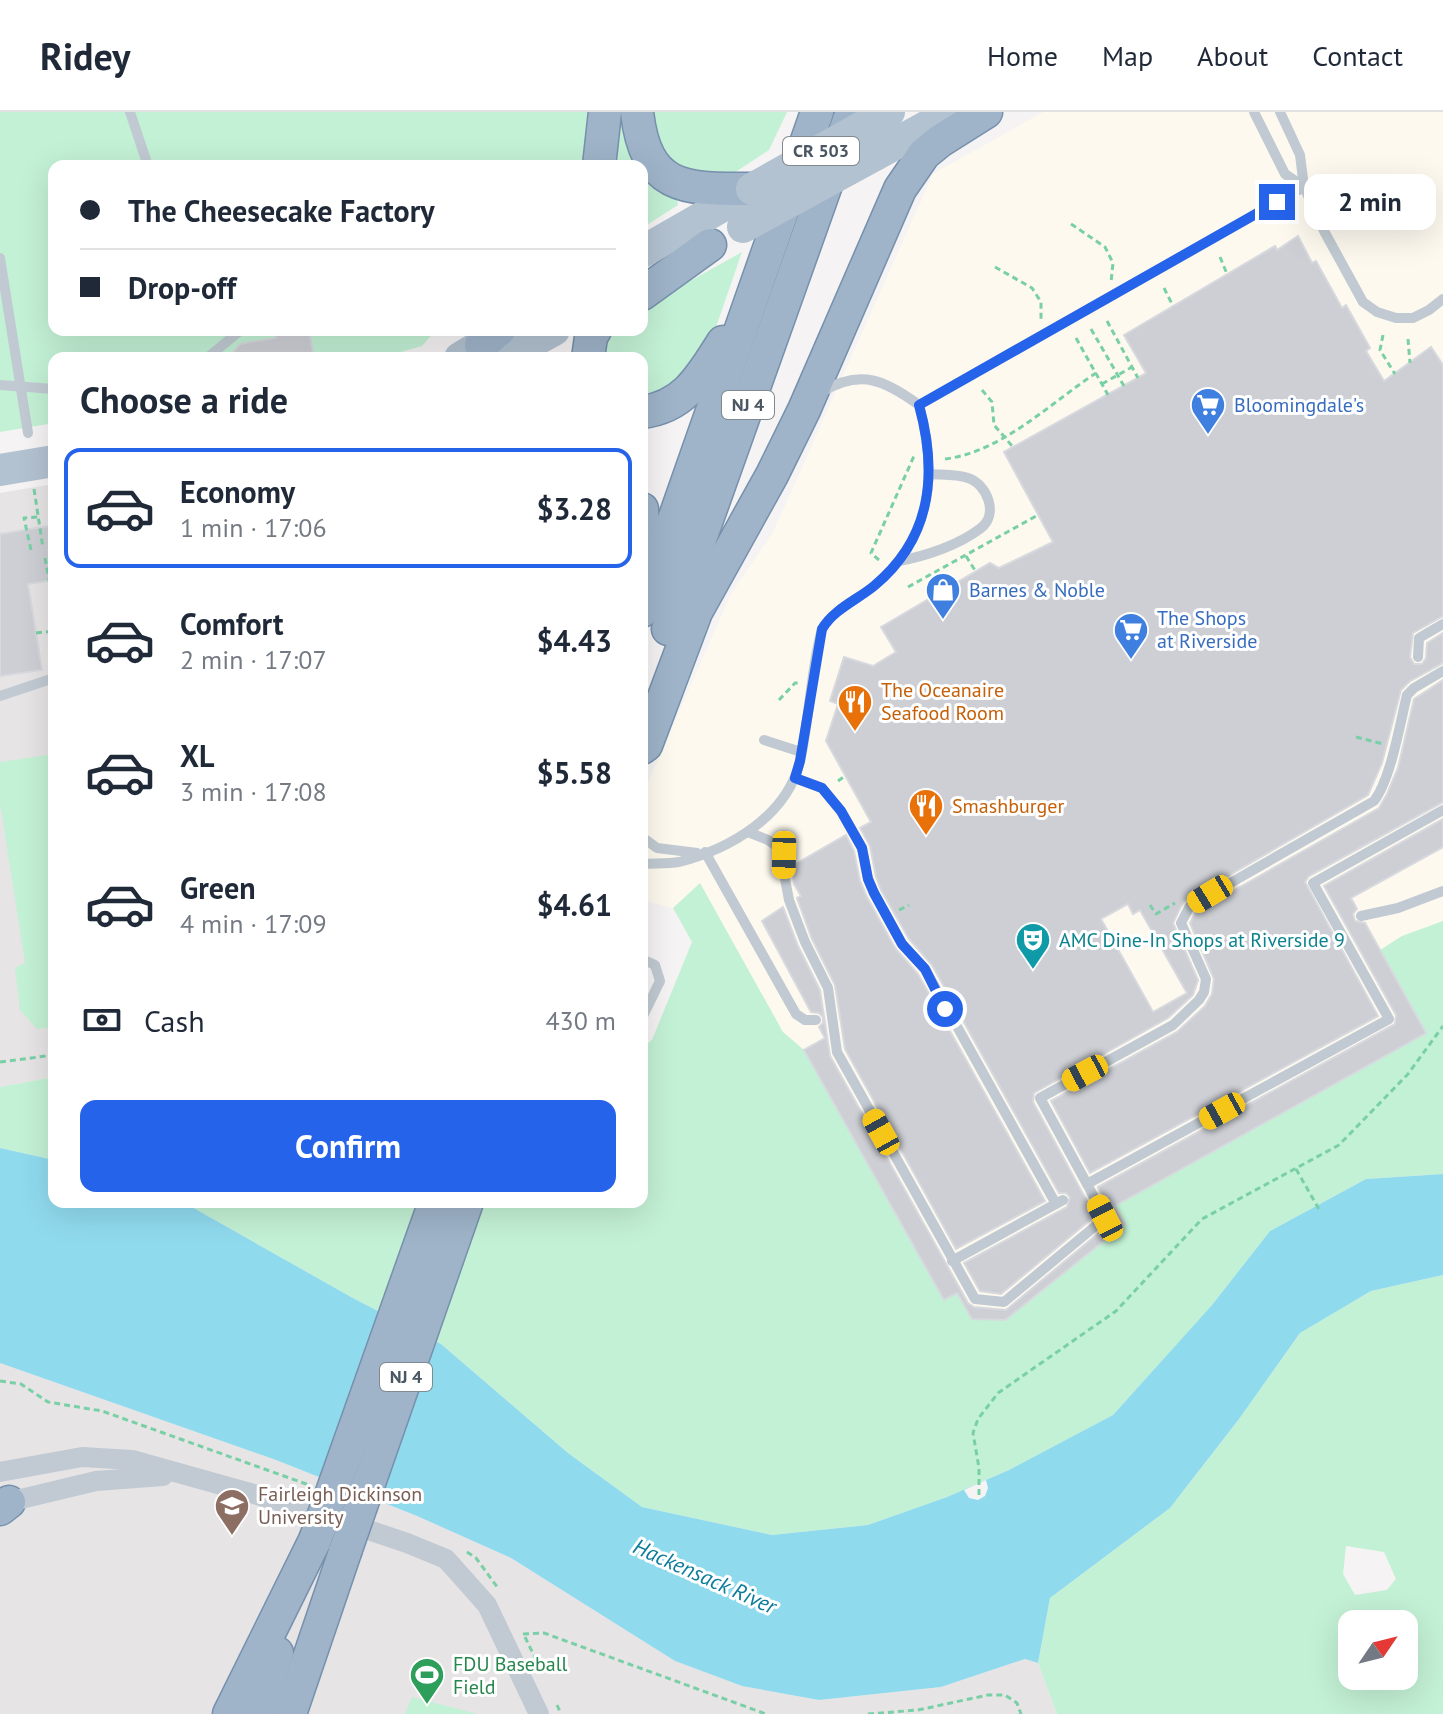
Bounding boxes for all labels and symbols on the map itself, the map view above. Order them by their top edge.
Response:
road number: CR 503 [783,137,859,165]
callout: 2 min [1305,174,1437,230]
route end [1259,184,1295,220]
supermarket icon: Bloomingdale's [1189,386,1227,436]
road number: NJ 4 [722,391,774,419]
place label: Bloomingdale's [1234,392,1364,418]
shop icon: Barnes & Noble [924,571,962,621]
place label: Barnes & Noble [969,577,1105,603]
place label: The Shops at Riverside [1157,605,1257,654]
supermarket icon: The Shops at Riverside [1112,611,1150,661]
place label: The Oceanaire Seafood Room [881,677,1004,726]
restaurant icon: The Oceanaire Seafood Room [836,683,874,733]
restaurant icon: Smashburger [907,787,945,837]
place label: Smashburger [952,793,1064,819]
car [772,831,796,879]
car [1183,871,1237,917]
theatre icon: AMC Dine-In Shops at Riverside 9 [1014,921,1052,971]
place label: AMC Dine-In Shops at Riverside 9 [1059,927,1345,953]
route start [927,991,963,1027]
car [1058,1051,1112,1095]
car [1195,1089,1249,1133]
car [859,1105,903,1159]
car [1083,1191,1127,1245]
road number: NJ 4 [380,1363,432,1391]
place label: Fairleigh Dickinson University [258,1481,422,1530]
school or university icon: Fairleigh Dickinson University [213,1487,251,1537]
water label: Hackensack River [629,1532,782,1621]
north arrow [1338,1610,1418,1690]
place label: FDU Baseball Field [453,1651,568,1700]
sports icon: FDU Baseball Field [408,1656,446,1706]

